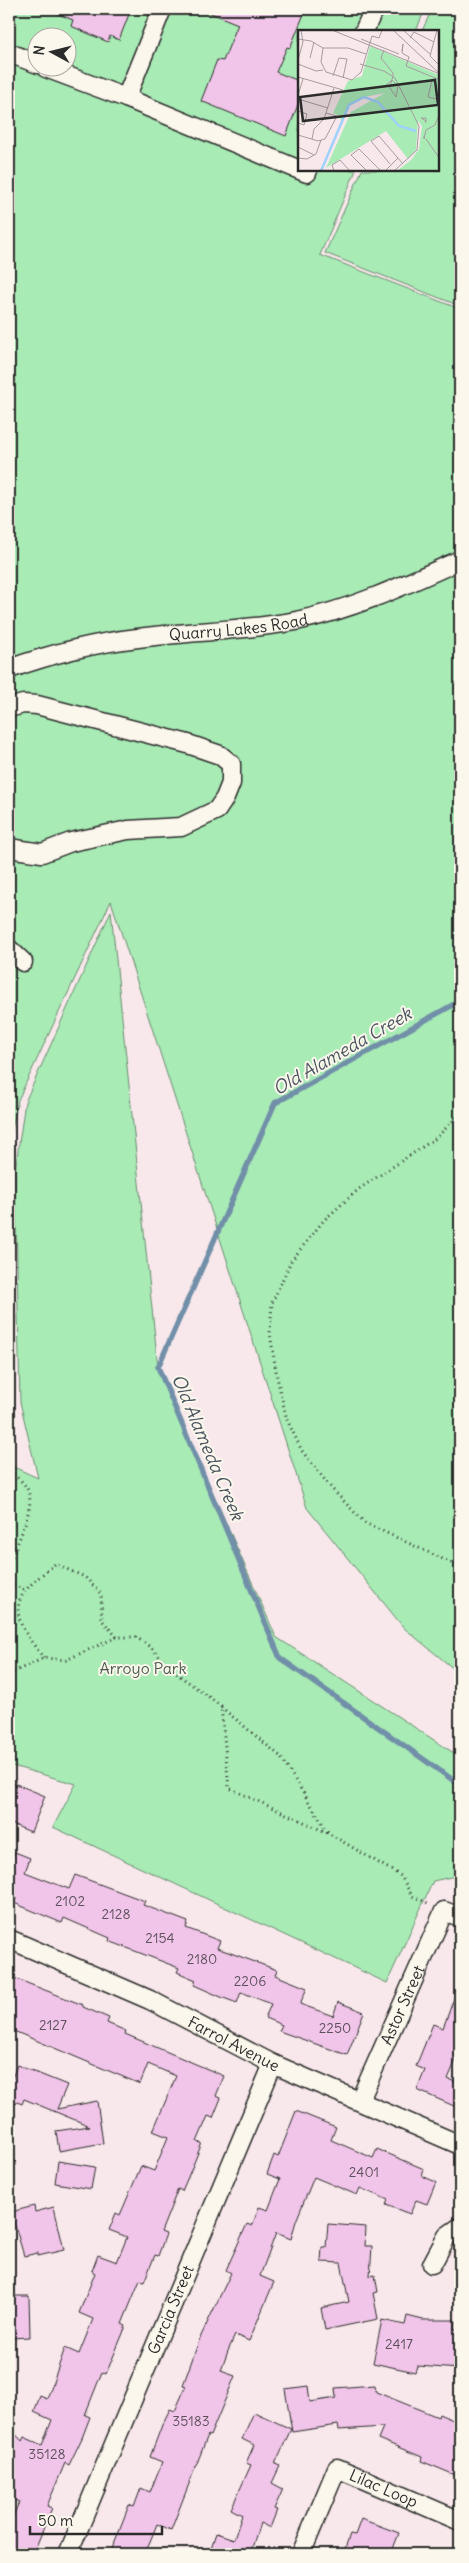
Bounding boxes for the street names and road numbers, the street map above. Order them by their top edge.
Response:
street label: Quarry Lakes Road [168,609,310,645]
street label: Astor Street [376,1961,429,2048]
street label: Farrol Avenue [185,2012,282,2076]
street label: Garcia Street [143,2262,198,2357]
street label: Lilac Loop [346,2465,421,2512]

